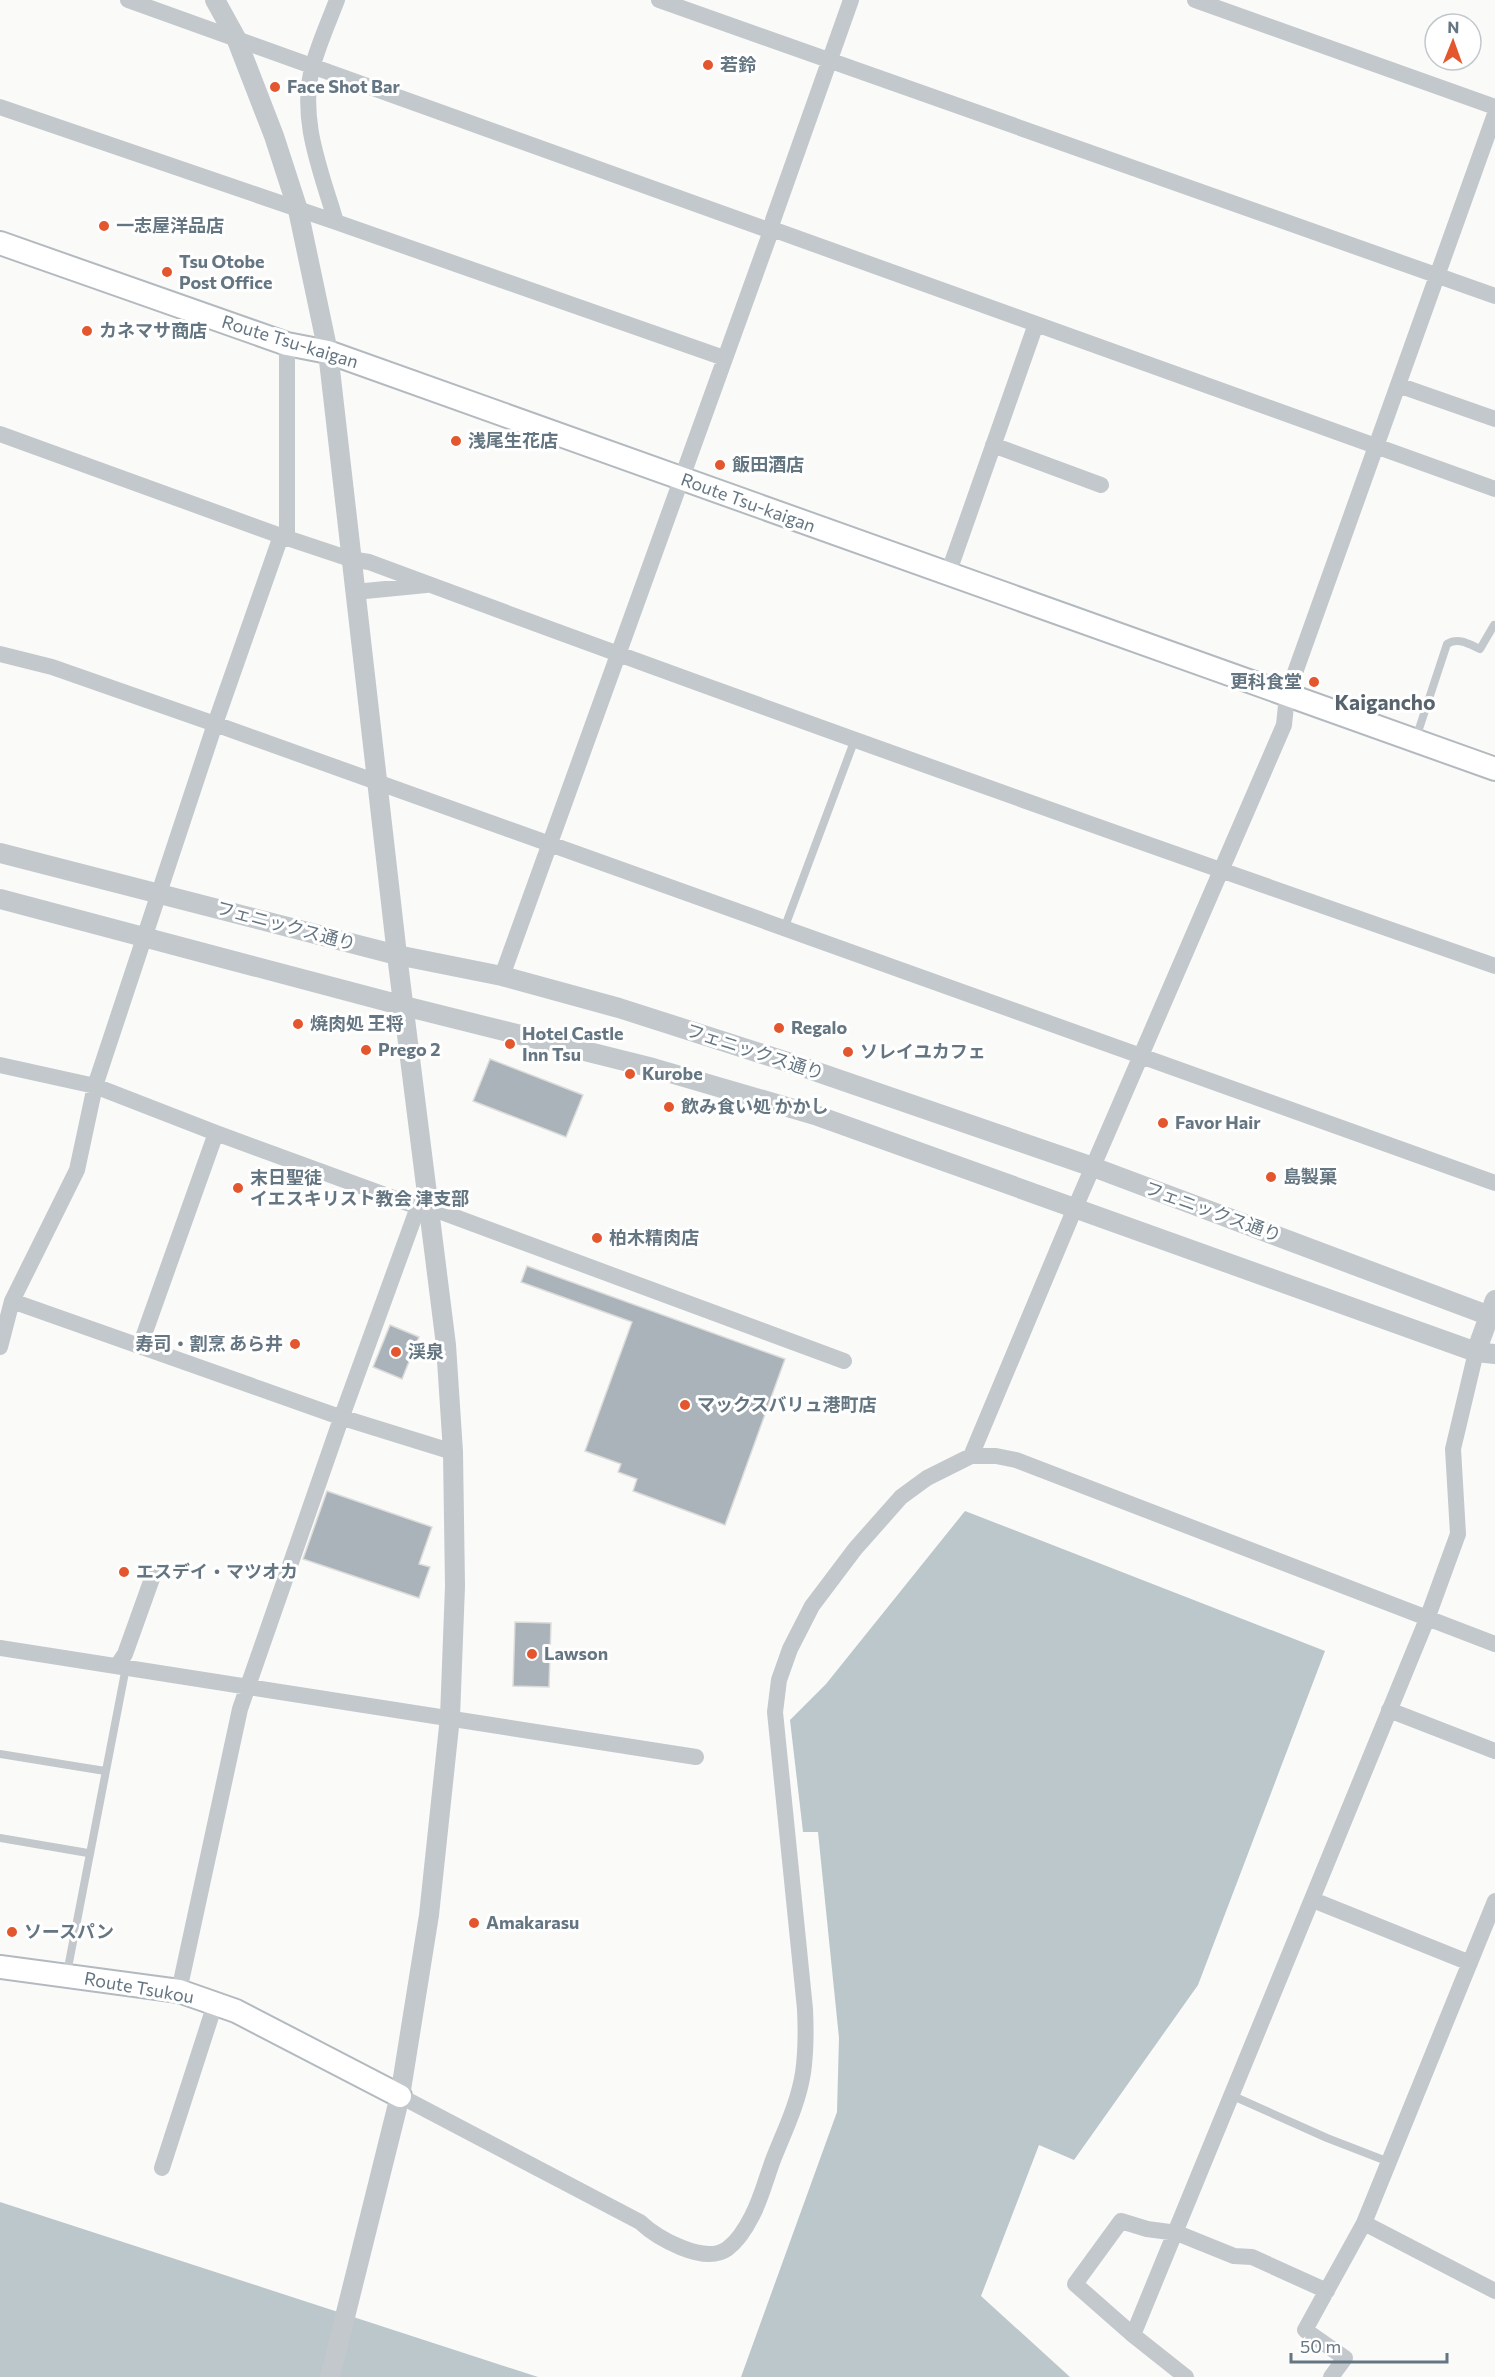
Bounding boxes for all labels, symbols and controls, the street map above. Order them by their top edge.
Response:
north arrow [1423,12,1483,72]
text: N [1447,17,1459,36]
place label: 若鈴 [720,53,757,75]
marker: 若鈴 [701,58,715,72]
place label: Face Shot Bar [287,75,401,97]
marker: Face Shot Bar [268,80,282,94]
place label: 一志屋洋品店 [116,214,224,236]
marker: 一志屋洋品店 [97,219,111,233]
place label: Tsu Otobe Post Office [179,250,272,293]
marker: Tsu Otobe Post Office [160,265,174,279]
street label: Route Tsu-kaigan [219,310,361,372]
place label: カネマサ商店 [99,319,207,341]
marker: カネマサ商店 [80,324,94,338]
place label: 浅尾生花店 [468,429,558,451]
marker: 浅尾生花店 [449,434,463,448]
place label: 飯田酒店 [732,453,804,475]
marker: 飯田酒店 [713,458,727,472]
street label: Route Tsu-kaigan [678,467,819,537]
place label: 更科食堂 [1230,670,1302,692]
marker: 更科食堂 [1307,675,1321,689]
district label: Kaigancho [1334,689,1436,714]
street label: フェニックス通り [214,896,358,954]
place label: 焼肉処 王将 [310,1012,403,1034]
place label: Regalo [791,1016,847,1038]
marker: 焼肉処 王将 [291,1017,305,1031]
street label: フェニックス通り [684,1018,827,1084]
marker: Regalo [772,1021,786,1035]
place label: Hotel Castle Inn Tsu [522,1022,624,1065]
marker: Hotel Castle Inn Tsu [503,1037,517,1051]
place label: Prego 2 [378,1038,440,1060]
place label: ソレイユカフェ [860,1040,986,1062]
marker: Prego 2 [359,1043,373,1057]
marker: ソレイユカフェ [841,1045,855,1059]
place label: Kurobe [642,1062,703,1084]
marker: Kurobe [623,1067,637,1081]
place label: 飲み食い処 かかし [681,1095,828,1117]
marker: 飲み食い処 かかし [662,1100,676,1114]
place label: Favor Hair [1175,1111,1261,1133]
marker: Favor Hair [1156,1116,1170,1130]
place label: 島製菓 [1283,1165,1337,1187]
place label: 末日聖徒 イエスキリスト教会 津支部 [250,1166,469,1209]
marker: 島製菓 [1264,1170,1278,1184]
street label: フェニックス通り [1142,1176,1285,1246]
marker: 末日聖徒 イエスキリスト教会 津支部 [231,1181,245,1195]
place label: 柏木精肉店 [609,1226,699,1248]
marker: 柏木精肉店 [590,1231,604,1245]
place label: 寿司・割烹 あら井 [136,1332,283,1354]
marker: 寿司・割烹 あら井 [288,1337,302,1351]
place label: 渓泉 [408,1340,444,1362]
marker: 渓泉 [389,1345,403,1359]
place label: マックスバリュ港町店 [697,1393,876,1415]
marker: マックスバリュ港町店 [678,1398,692,1412]
place label: エスデイ・マツオカ [136,1560,298,1582]
marker: エスデイ・マツオカ [117,1565,131,1579]
place label: Lawson [544,1642,608,1664]
marker: Lawson [525,1647,539,1661]
place label: Amakarasu [486,1911,579,1933]
marker: Amakarasu [467,1916,481,1930]
place label: ソースパン [24,1920,114,1942]
marker: ソースパン [5,1925,19,1939]
street label: Route Tsukou [83,1967,196,2007]
scale bar [1291,2326,1447,2364]
text: 50 m [1300,2335,1341,2357]

